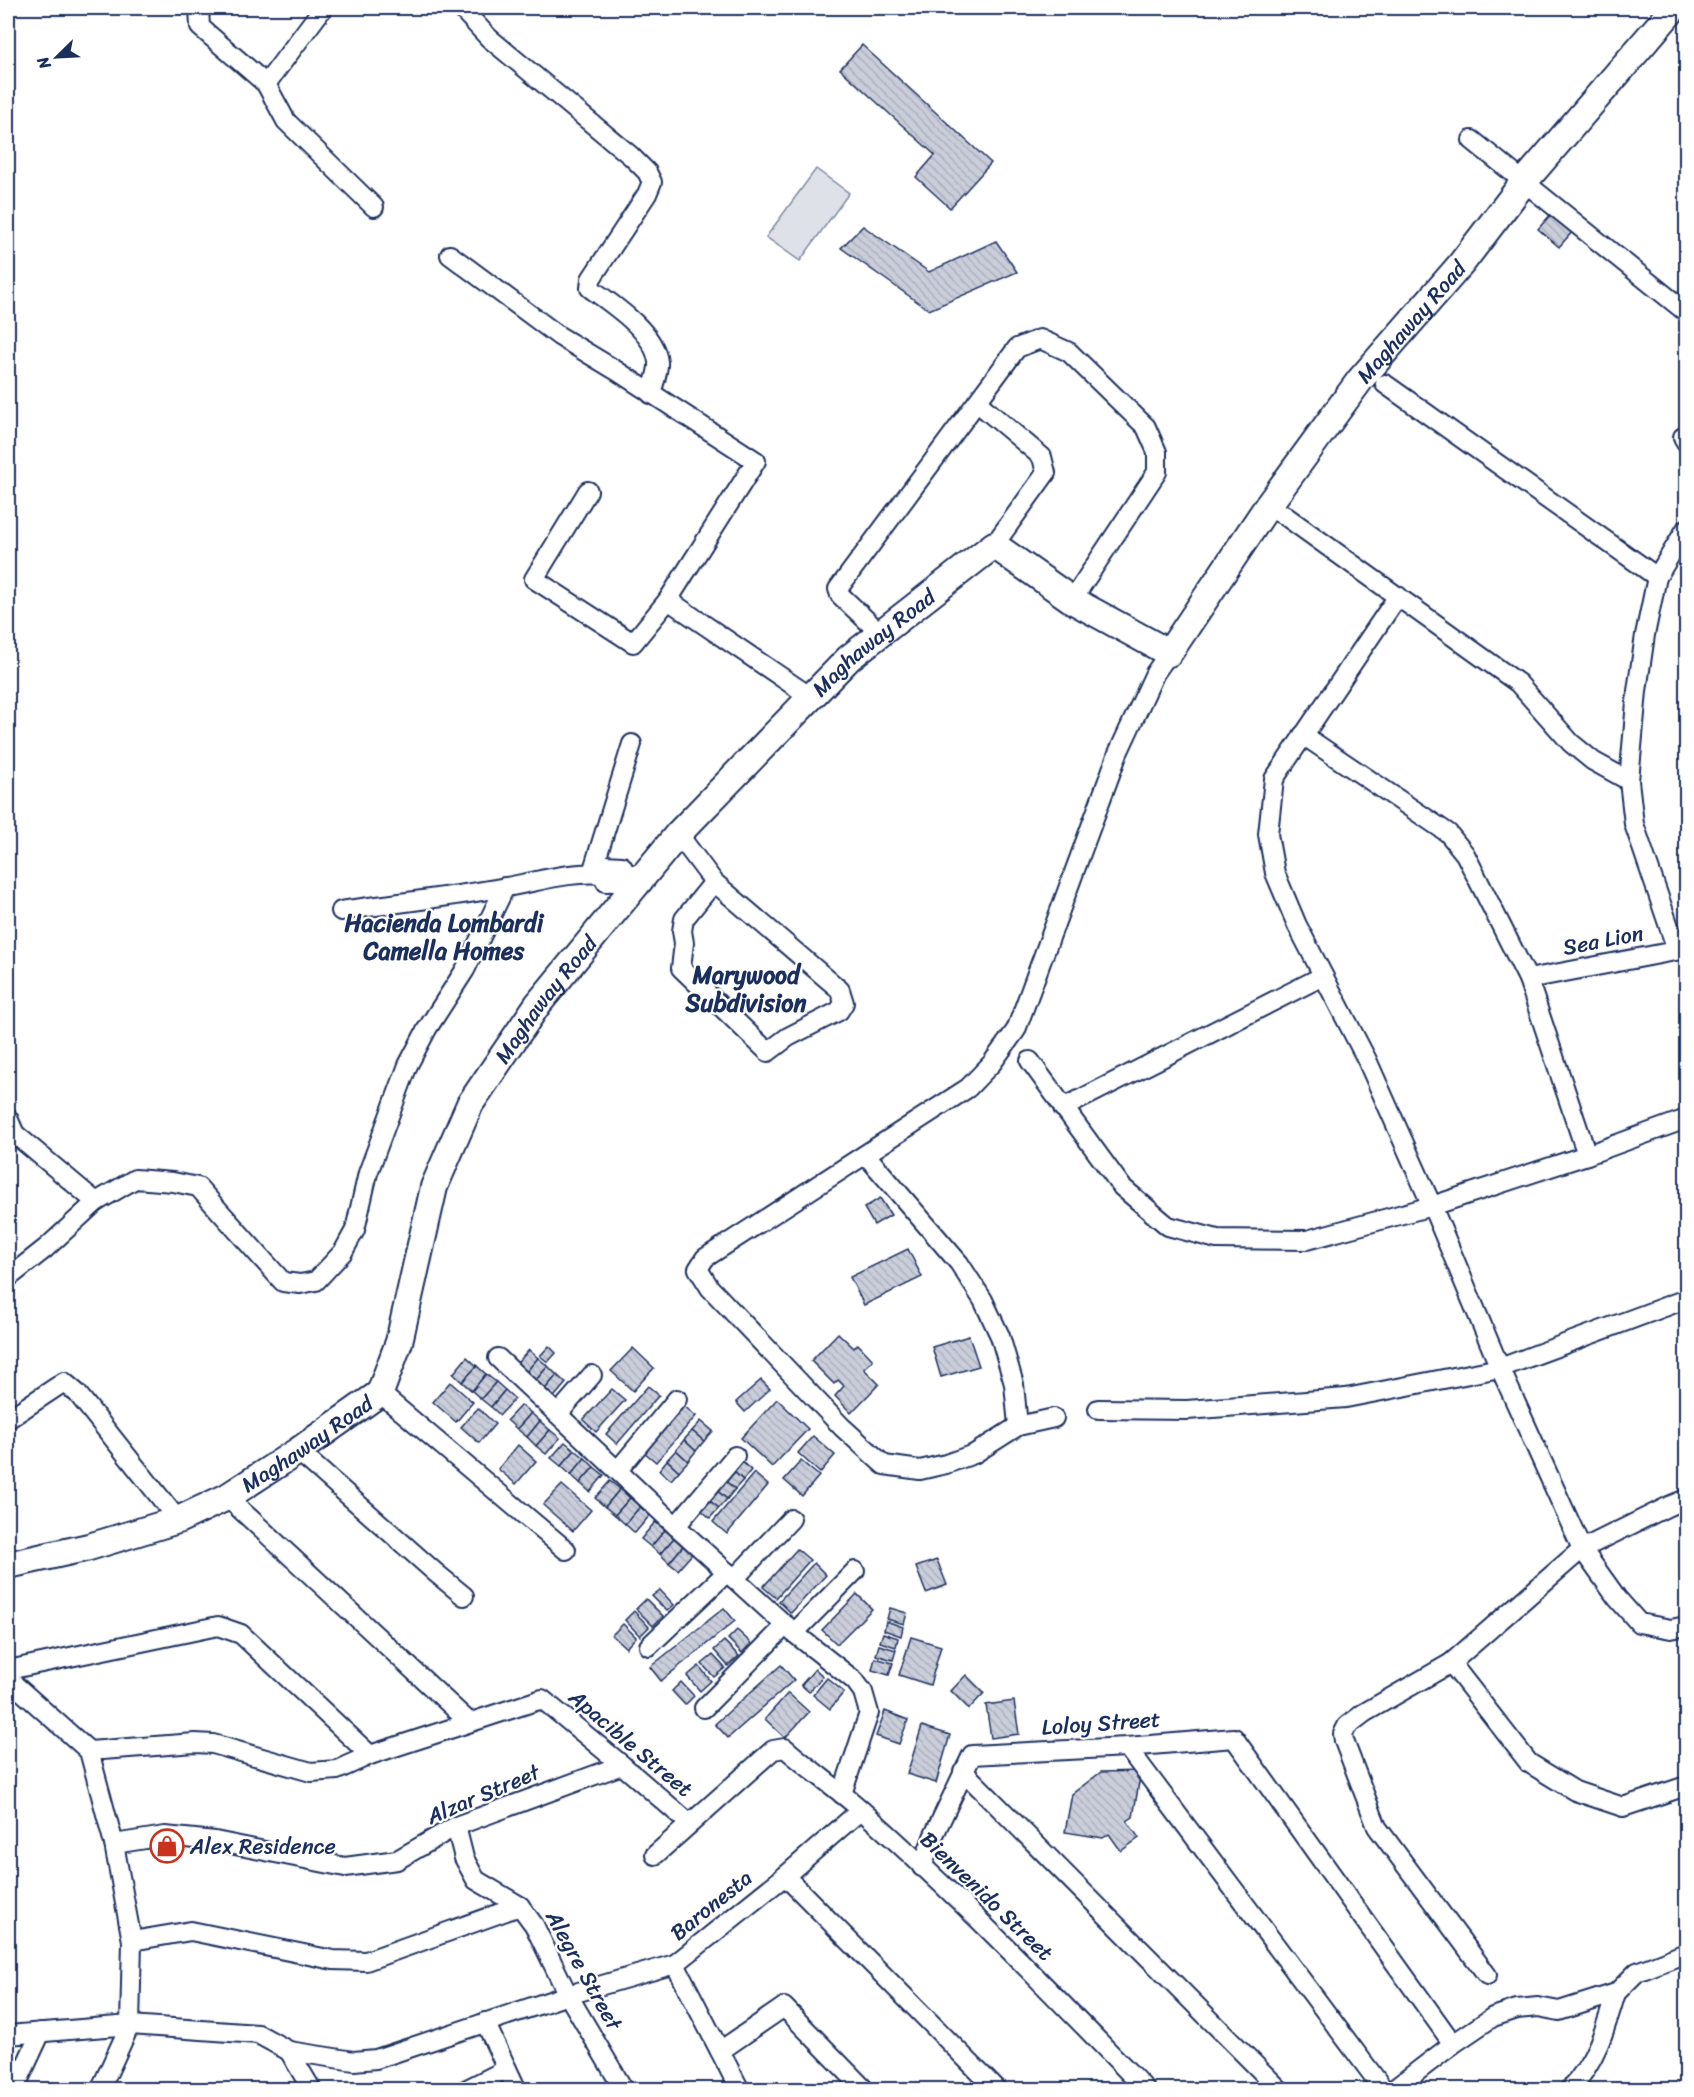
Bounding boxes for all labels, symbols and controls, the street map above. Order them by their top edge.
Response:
north arrow [27,27,87,87]
text: N [28,51,60,75]
street label: Maghaway Road [1346,250,1477,392]
street label: Maghaway Road [801,577,945,706]
district label: Hacienda Lombardi Camella Homes [345,902,545,972]
street label: Sea Lion [1559,913,1647,967]
street label: Maghaway Road [483,925,608,1072]
district label: Marywood Subdivision [685,954,807,1024]
street label: Maghaway Road [233,1383,382,1503]
street label: Apacible Street [559,1678,702,1807]
street label: Loloy Street [1040,1699,1162,1747]
street label: Alzar Street [419,1752,547,1836]
street label: Bienvenido Street [911,1821,1064,1971]
place label: Alex Residence [189,1827,336,1866]
shop icon: Alex Residence [149,1828,185,1864]
street label: Baronesta [661,1859,761,1951]
street label: Alegre Street [534,1902,634,2038]

